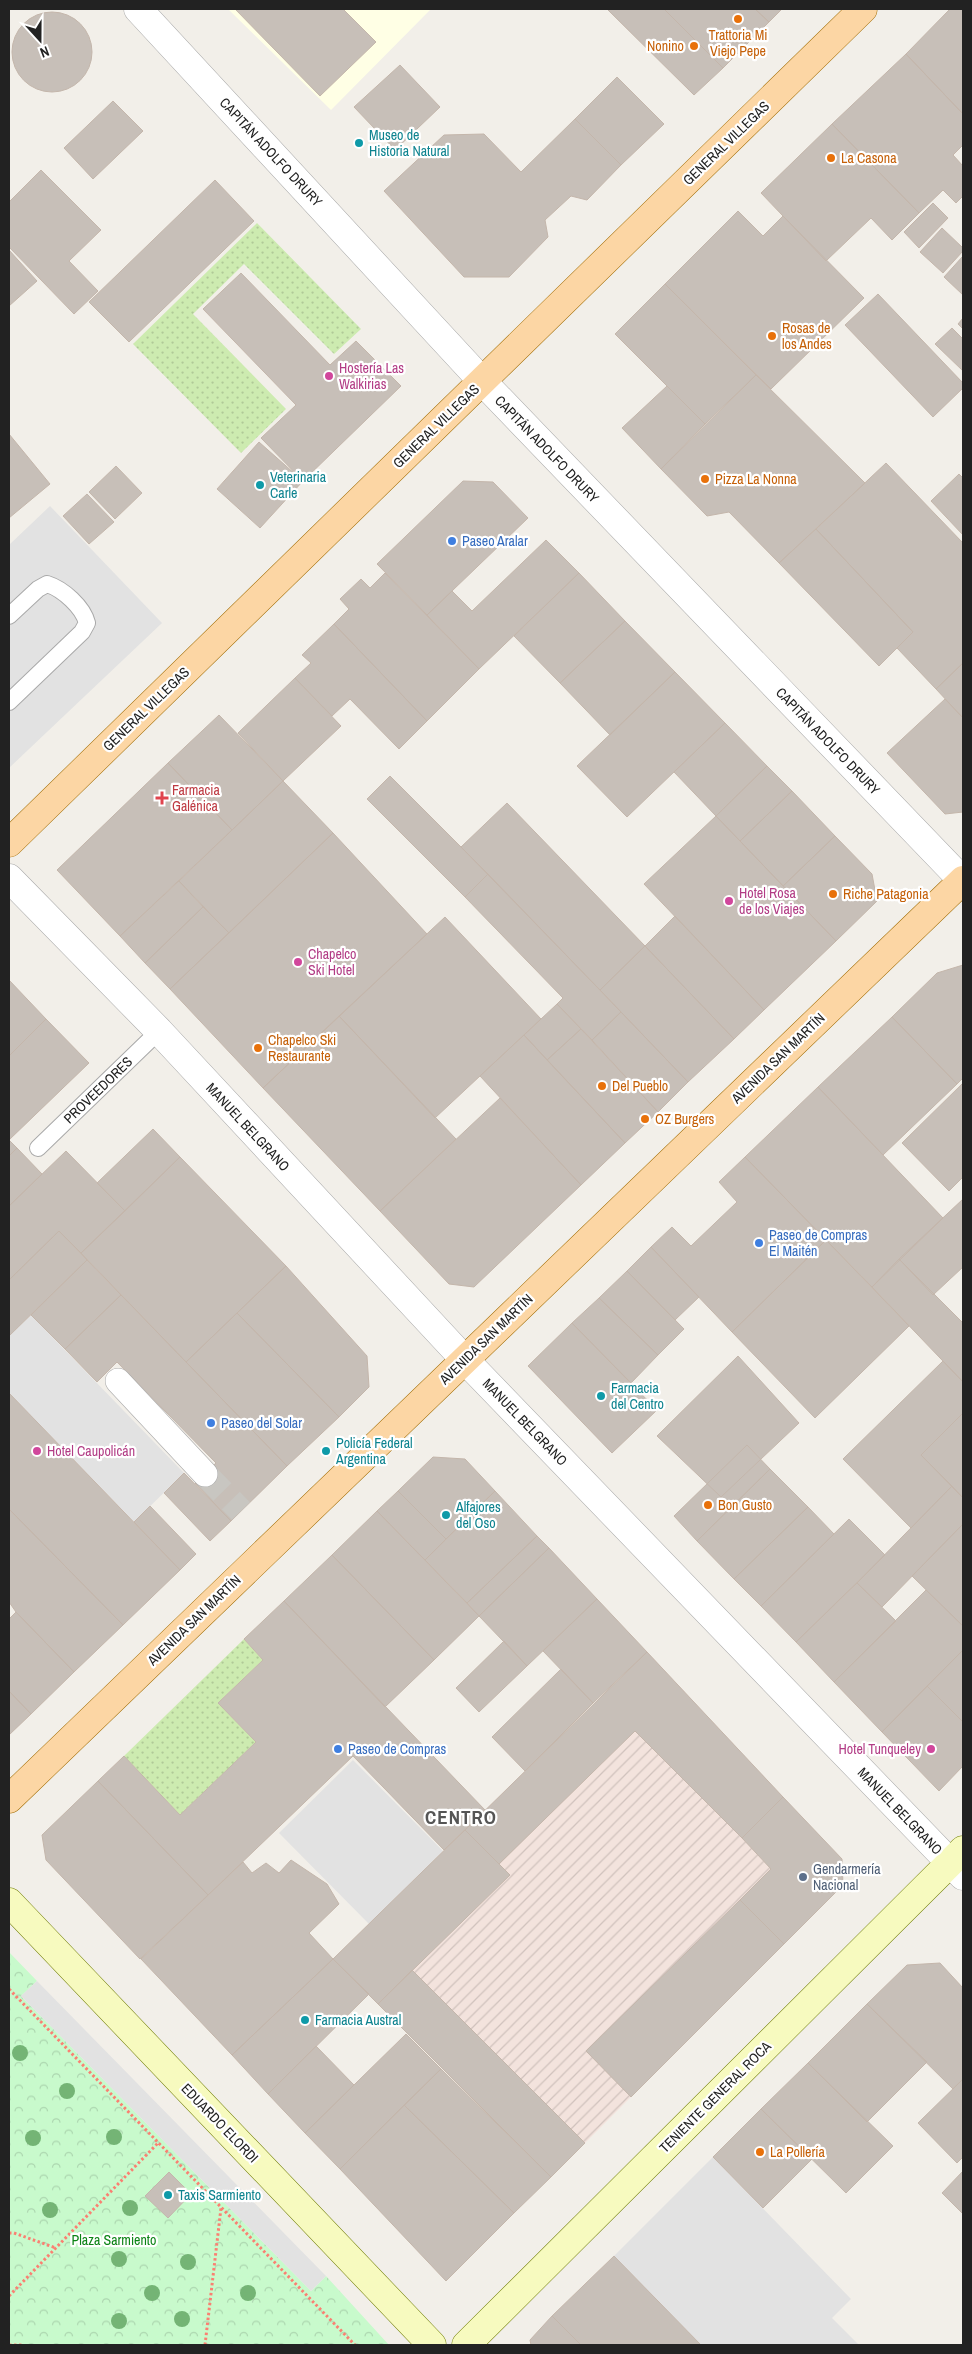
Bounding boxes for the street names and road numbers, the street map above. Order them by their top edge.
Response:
street label: CAPITÁN ADOLFO DRURY [216,94,326,210]
street label: GENERAL VILLEGAS [679,97,773,189]
street label: GENERAL VILLEGAS [389,380,483,472]
street label: CAPITÁN ADOLFO DRURY [491,391,603,507]
street label: GENERAL VILLEGAS [99,663,193,755]
street label: CAPITÁN ADOLFO DRURY [772,683,884,799]
street label: AVENIDA SAN MARTÍN [727,1009,828,1108]
street label: PROVEEDORES [60,1052,136,1127]
street label: MANUEL BELGRANO [202,1079,294,1175]
street label: AVENIDA SAN MARTÍN [435,1290,536,1389]
street label: MANUEL BELGRANO [479,1375,571,1469]
street label: AVENIDA SAN MARTÍN [143,1571,244,1670]
street label: MANUEL BELGRANO [854,1764,946,1858]
street label: TENIENTE GENERAL ROCA [655,2037,775,2157]
street label: EDUARDO ELORDI [178,2080,262,2166]

